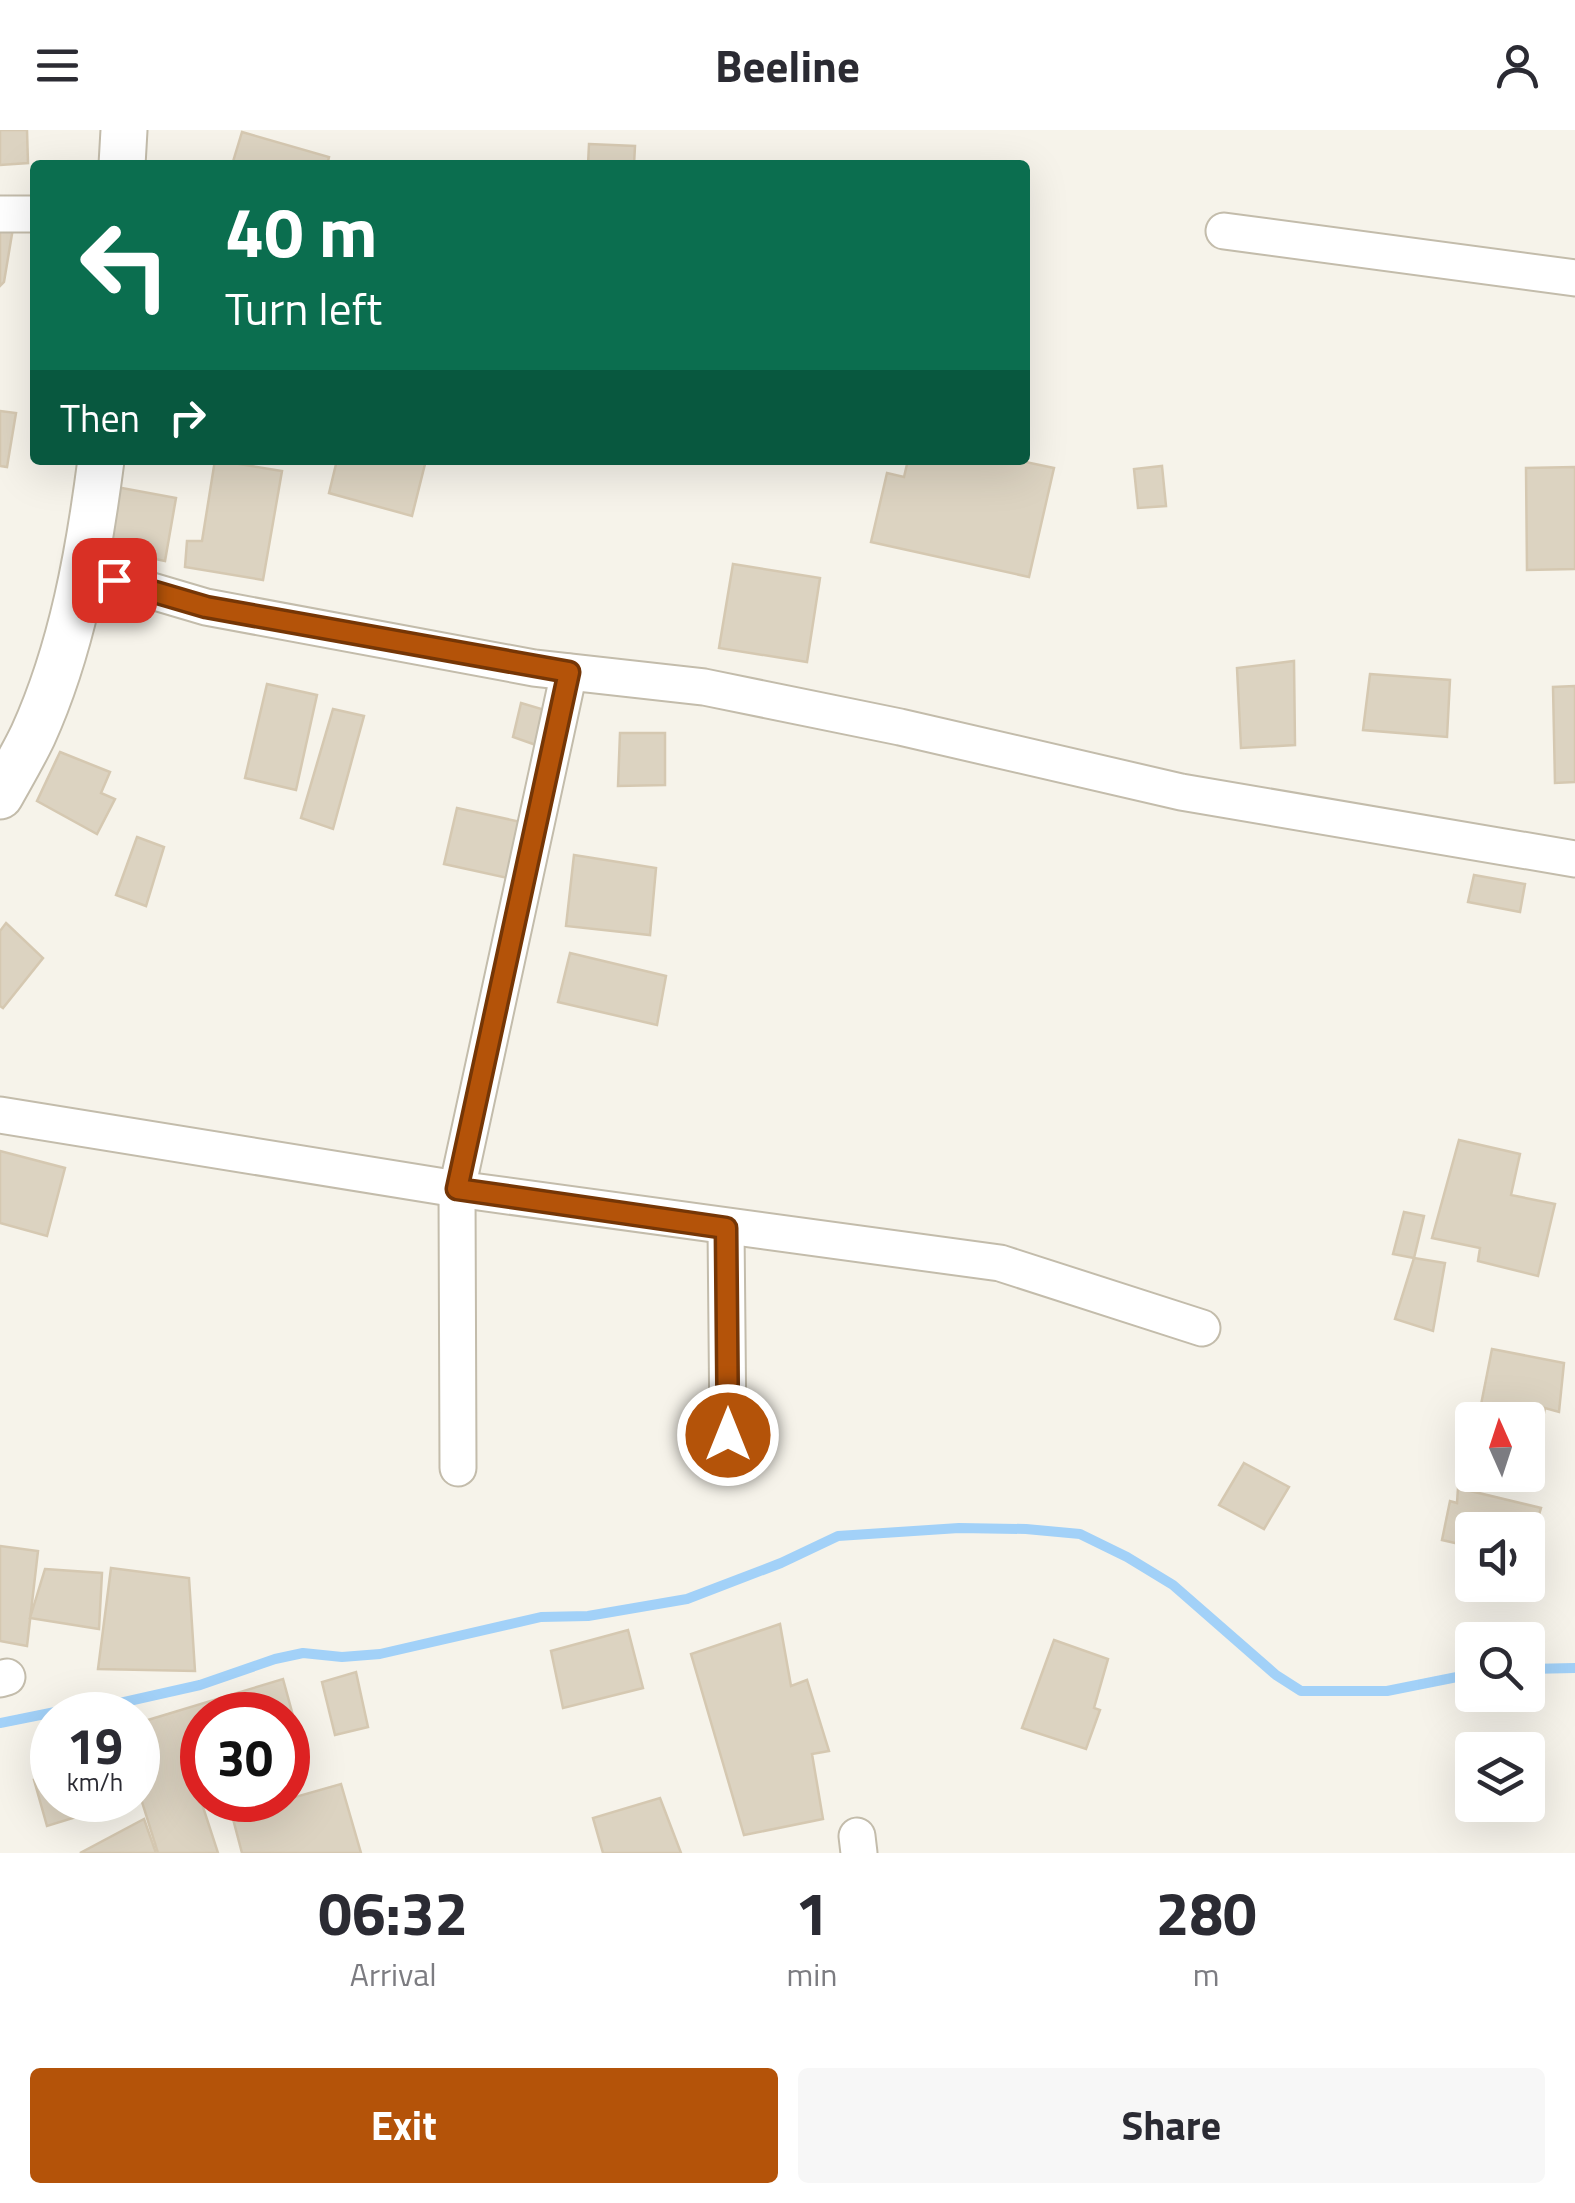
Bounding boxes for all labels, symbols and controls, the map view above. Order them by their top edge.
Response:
text: Beeline [715,31,860,99]
icon: menu [30,38,85,93]
icon: person [1490,38,1545,93]
text: 40 m [225,178,378,284]
icon: left [60,200,190,330]
text: Turn left [225,274,382,342]
text: Then [60,389,140,447]
icon: right [160,390,215,445]
pin [72,538,157,623]
icon: arrive [87,553,142,608]
position arrow [676,1383,780,1487]
north arrow [1455,1402,1545,1492]
map controls [1455,1402,1545,1822]
button: sound [1455,1512,1545,1602]
button: search [1455,1622,1545,1712]
speed limit sign: 30 [180,1692,310,1822]
text: 19 [67,1707,123,1783]
button: layers [1455,1732,1545,1822]
text: km/h [67,1763,123,1801]
text: 06:32 [318,1867,468,1958]
text: 1 [795,1867,829,1958]
text: 280 [1156,1867,1257,1958]
text: Arrival [350,1950,437,1998]
text: min [786,1950,837,1998]
text: m [1193,1950,1220,1998]
button: Exit [30,2068,778,2183]
button: Share [798,2068,1545,2183]

